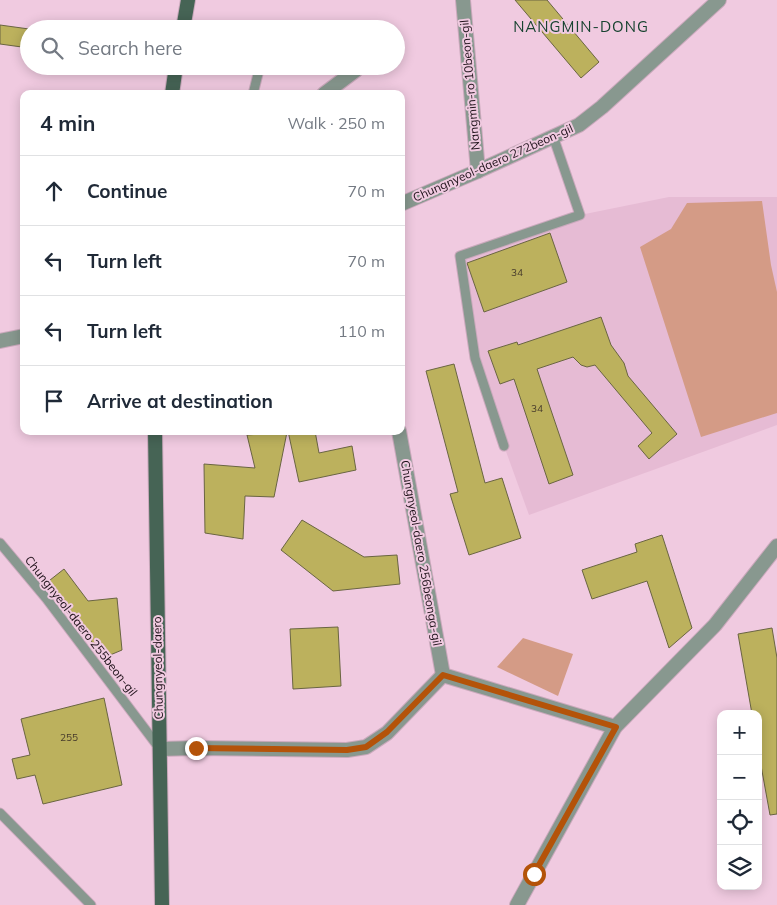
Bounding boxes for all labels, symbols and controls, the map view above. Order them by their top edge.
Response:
district label: NANGMIN-DONG [513,17,649,36]
street label: Nangmin-ro 10beon-gil [456,19,483,151]
search box [20,20,405,75]
icon: search [38,34,66,62]
text: Search here [78,36,182,60]
text: 4 min [40,110,95,136]
text: Walk · 250 m [287,113,385,133]
street label: Chungnyeol-daero 272beon-gil [410,120,575,205]
icon: ahead [40,177,68,205]
text: Continue [87,179,167,203]
text: 70 m [348,181,385,201]
icon: left [40,247,68,275]
text: Turn left [87,249,162,273]
text: 70 m [348,251,385,271]
house number: 34 [511,266,523,279]
icon: left [40,317,68,345]
text: Turn left [87,319,162,343]
text: 110 m [338,321,385,341]
icon: arrive [40,387,68,415]
text: Arrive at destination [87,389,273,413]
house number: 34 [531,402,543,415]
street label: Chungnyeol-daero 256beonga-gil [398,459,445,647]
street label: Chungnyeol-daero 255beon-gil [22,553,141,699]
street label: Chungnyeol-daero [149,616,166,720]
map controls [717,710,762,890]
button: + [717,710,762,755]
house number: 255 [60,731,78,744]
route end [185,737,208,760]
button: − [717,755,762,800]
button: locate [717,800,762,845]
button: layers [717,845,762,890]
route start [523,863,546,886]

